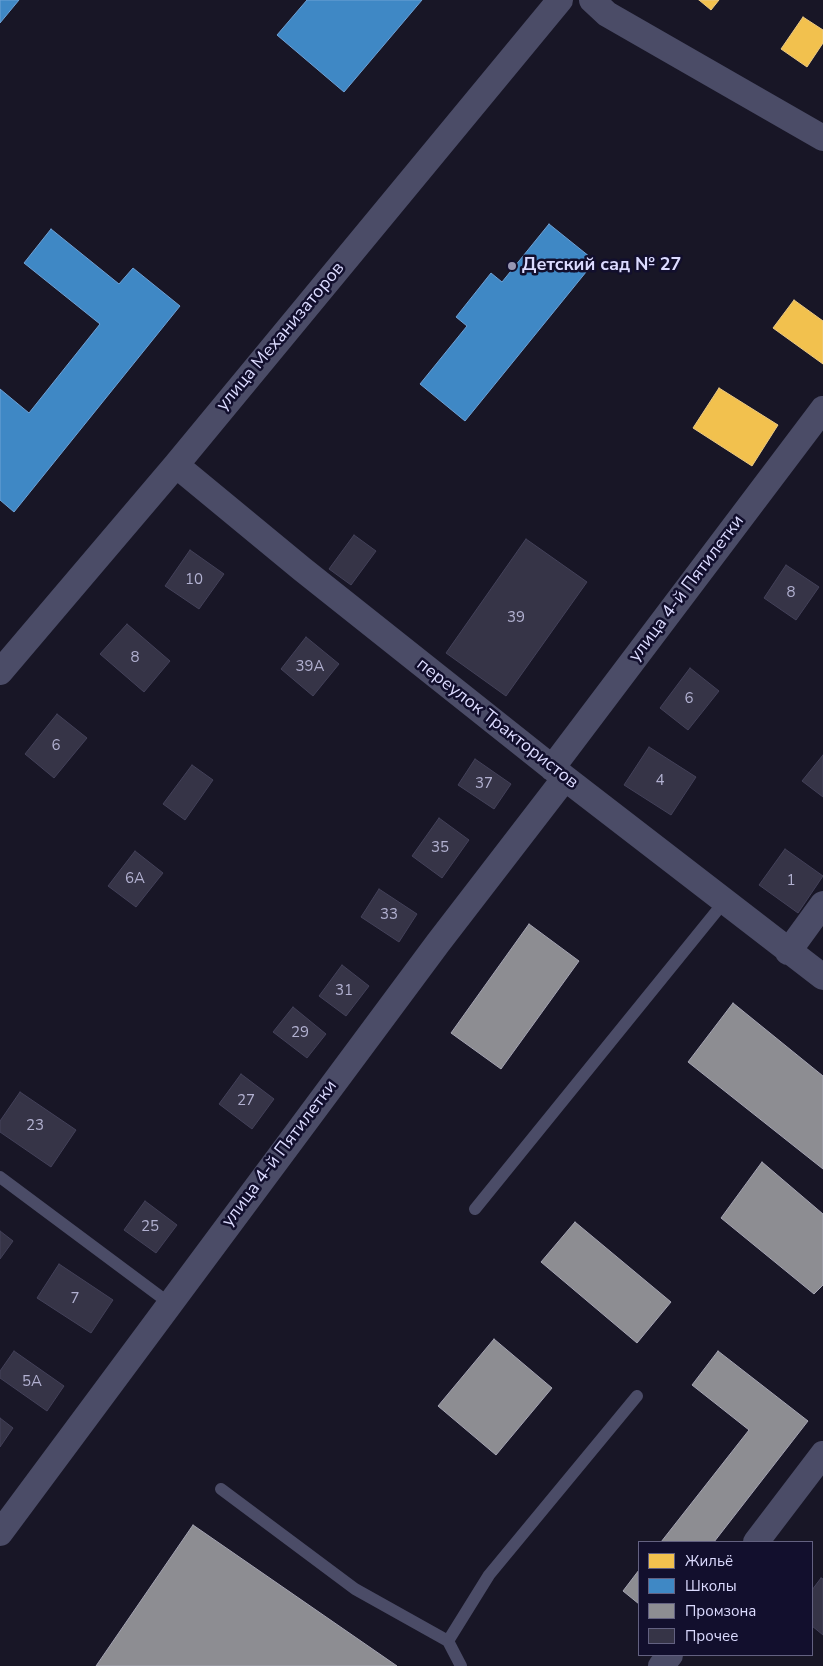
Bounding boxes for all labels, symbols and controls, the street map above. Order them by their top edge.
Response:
place label: Детский сад № 27 [522,255,681,277]
street label: улица Механизаторов [212,258,350,416]
marker: Детский сад № 27 [506,260,518,272]
street label: улица 4-й Пятилетки [625,511,749,667]
house number: 10 [185,571,203,589]
house number: 8 [787,584,795,602]
house number: 39 [507,609,525,627]
house number: 8 [131,649,139,667]
street label: переулок Трактористов [412,654,582,794]
house number: 39А [296,658,324,676]
house number: 6 [685,690,693,708]
house number: 6 [52,737,60,755]
house number: 4 [656,772,664,790]
house number: 37 [475,775,493,793]
house number: 35 [431,839,449,857]
house number: 6А [125,870,145,888]
house number: 1 [787,872,795,890]
house number: 33 [380,906,398,924]
house number: 31 [335,982,353,1000]
house number: 29 [291,1024,309,1042]
street label: улица 4-й Пятилетки [218,1076,342,1232]
house number: 27 [237,1092,255,1110]
house number: 23 [26,1117,44,1135]
house number: 25 [141,1218,159,1236]
house number: 7 [71,1290,79,1308]
house number: 5А [22,1373,42,1391]
legend [638,1541,813,1656]
text: Жильё [685,1551,733,1571]
text: Школы [685,1576,737,1596]
text: Промзона [685,1601,756,1621]
text: Прочее [685,1626,738,1646]

